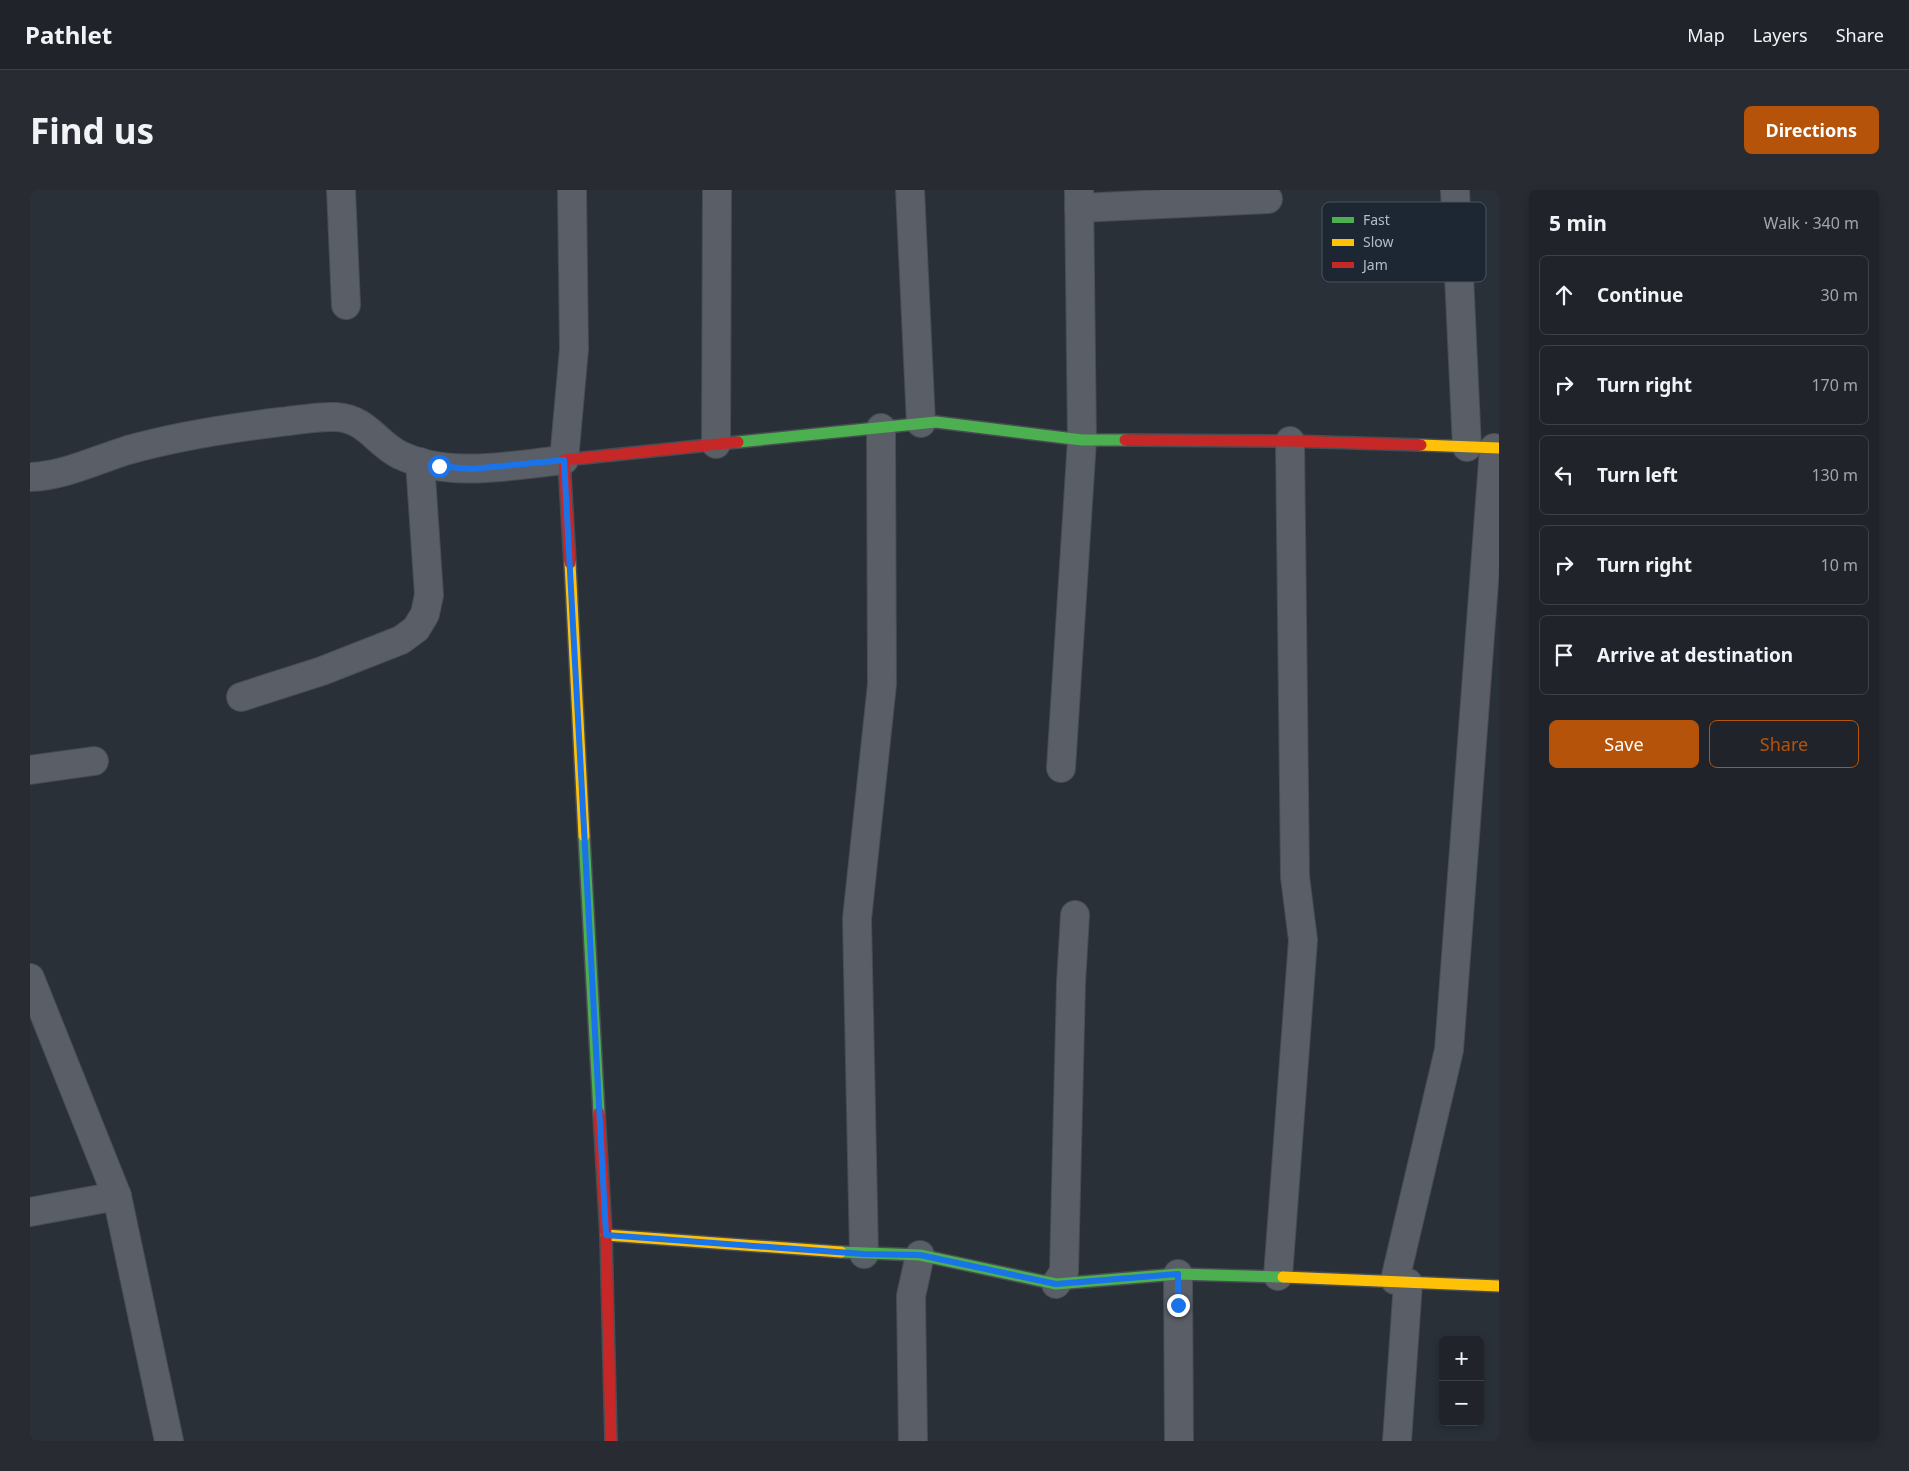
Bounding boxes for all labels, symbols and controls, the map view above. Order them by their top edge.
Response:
text: Pathlet [25,18,112,51]
text: Map [1687,23,1725,47]
text: Layers [1753,23,1808,47]
text: Share [1836,23,1884,47]
button: Directions [1744,106,1879,154]
text: Find us [30,107,154,154]
legend [1322,202,1486,282]
text: 5 min [1549,209,1607,237]
text: Fast [1363,210,1390,229]
text: Walk · 340 m [1764,212,1859,234]
text: Slow [1363,232,1394,251]
text: Jam [1361,255,1388,274]
icon: ahead [1550,281,1578,309]
text: Continue [1597,282,1683,308]
text: 30 m [1821,284,1858,306]
icon: right [1550,371,1578,399]
text: Turn right [1597,372,1692,398]
text: 170 m [1811,374,1858,396]
route start [428,455,451,478]
icon: left [1550,461,1578,489]
text: Turn left [1597,462,1678,488]
text: 130 m [1811,464,1858,486]
icon: right [1550,551,1578,579]
text: Turn right [1597,552,1692,578]
text: 10 m [1821,554,1858,576]
icon: arrive [1550,641,1578,669]
text: Arrive at destination [1597,642,1793,668]
button: Save [1549,720,1699,768]
button: Share [1709,720,1859,768]
route end [1167,1294,1190,1317]
map controls [1439,1336,1484,1426]
button: + [1439,1336,1484,1381]
button: − [1439,1381,1484,1426]

